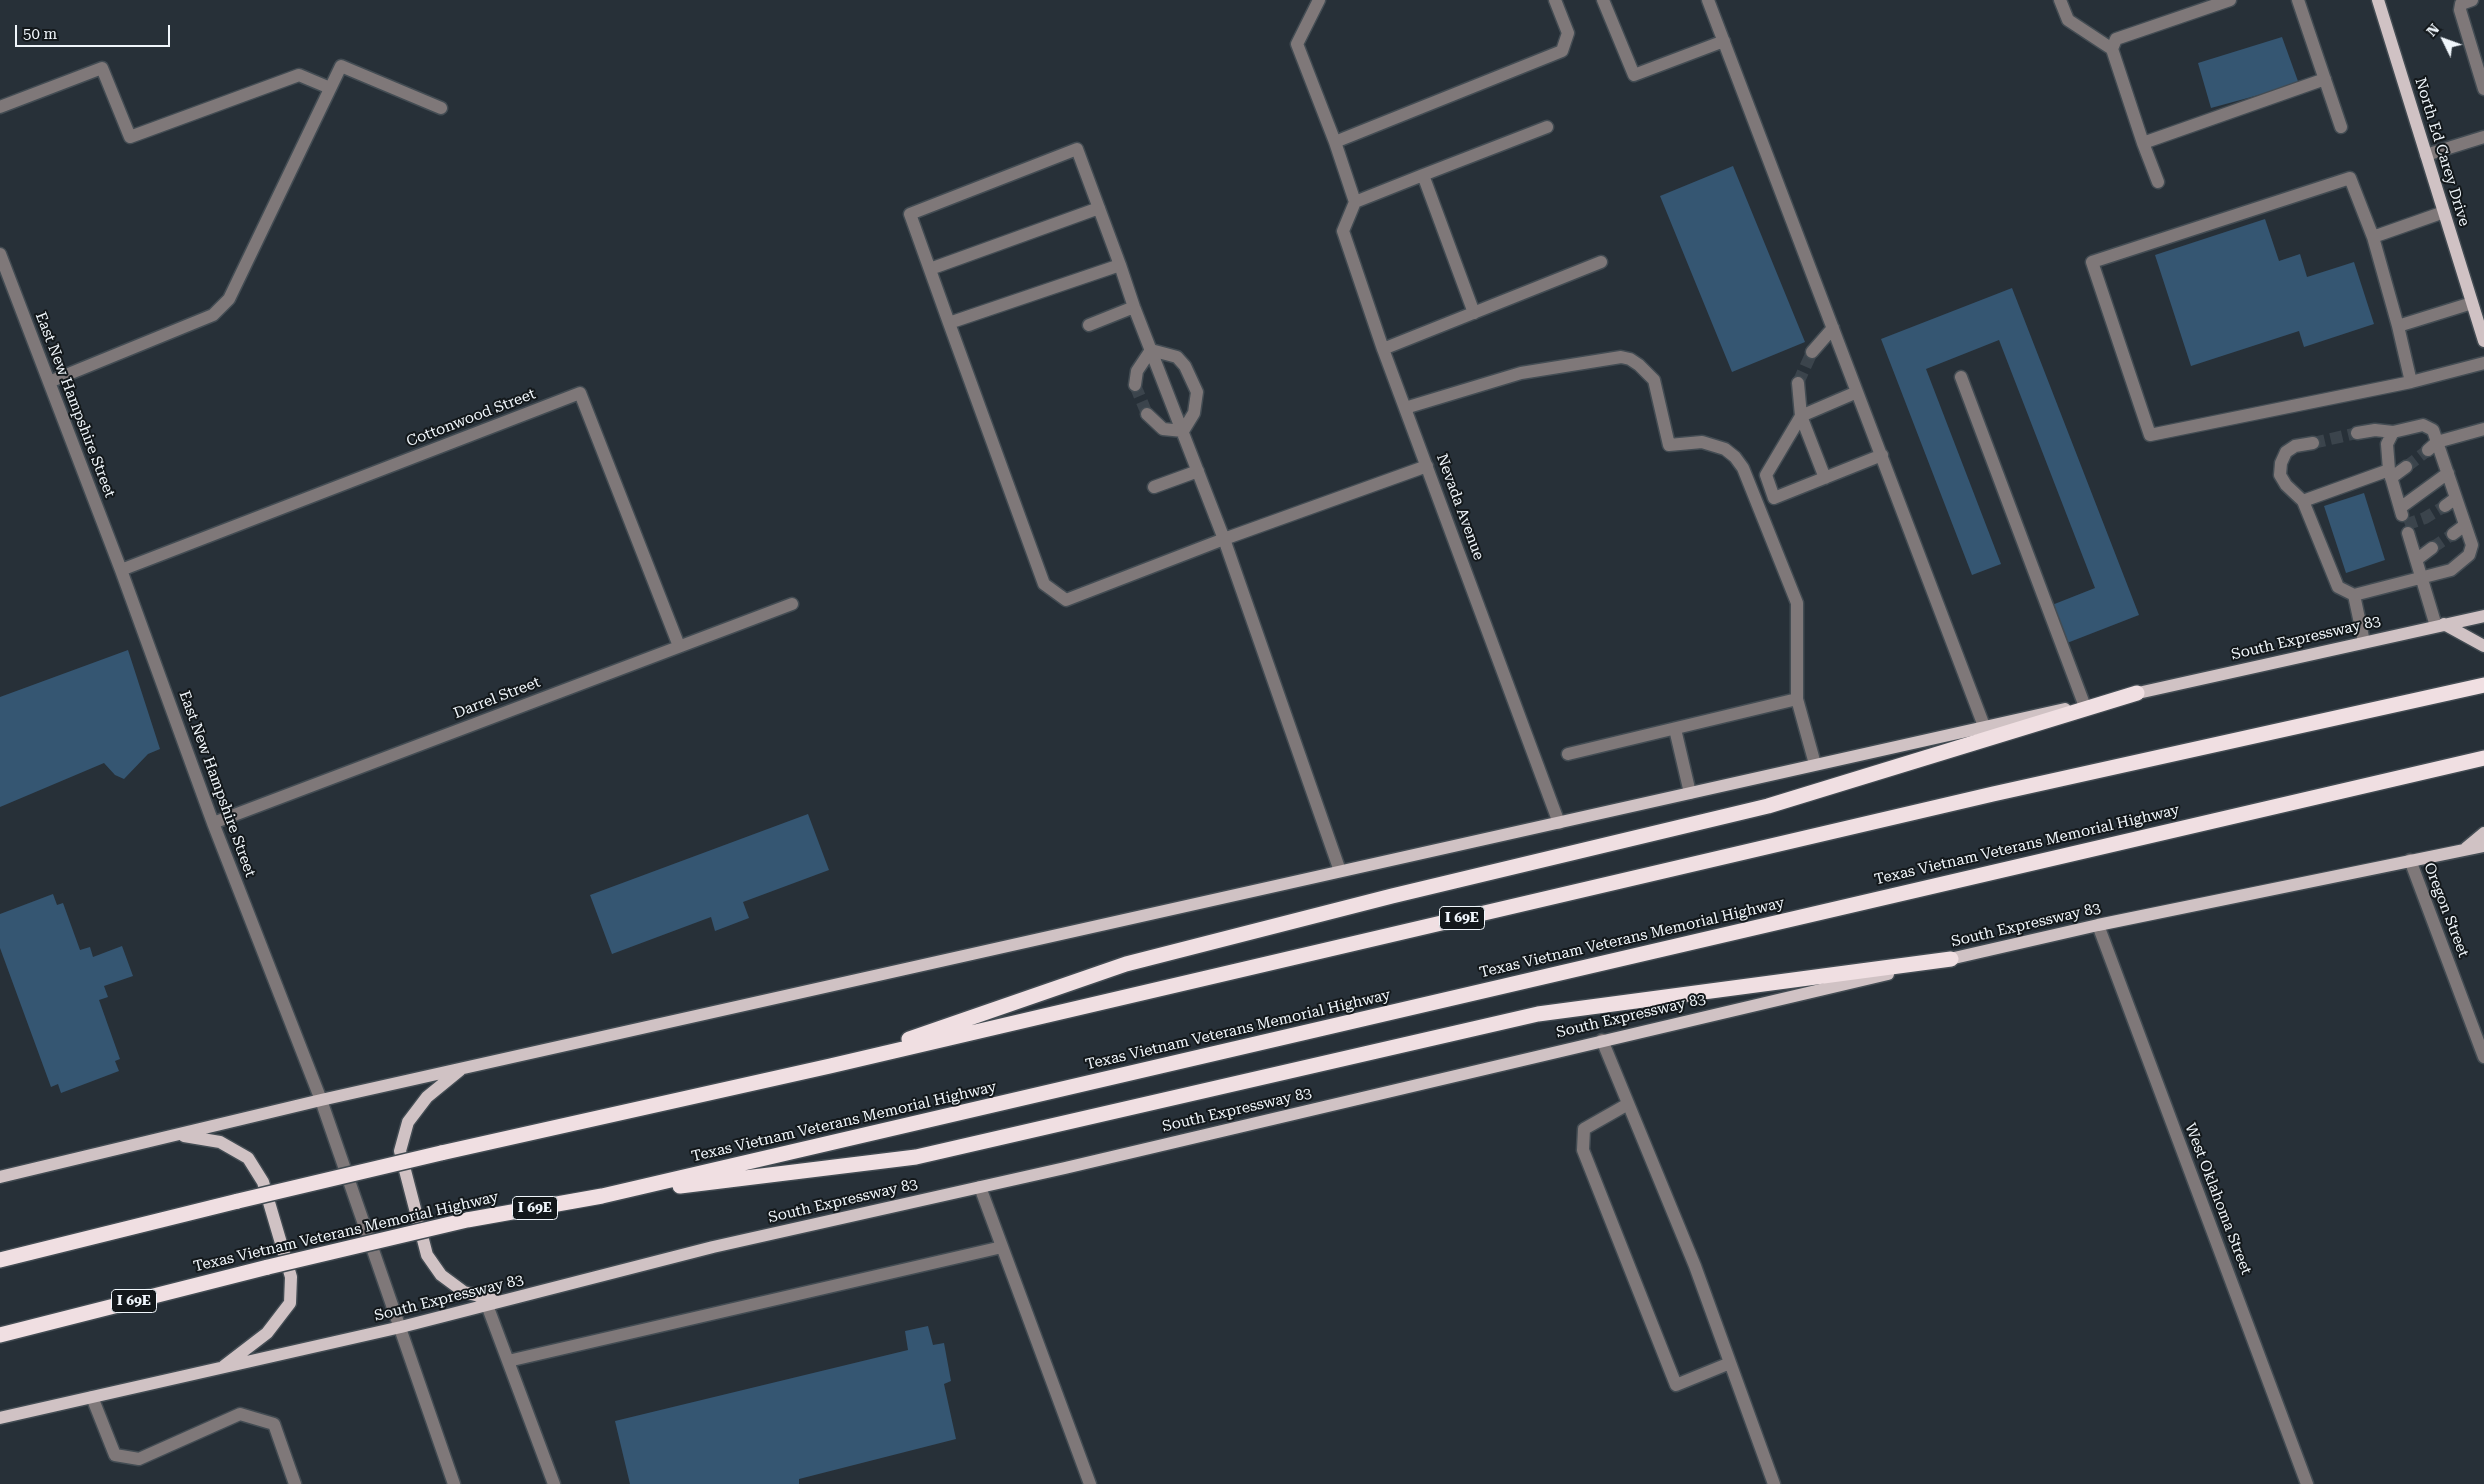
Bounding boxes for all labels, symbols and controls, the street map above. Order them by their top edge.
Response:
scale bar [18,15,172,47]
north arrow [2419,15,2469,65]
text: N [2423,21,2442,39]
text: 50 m [23,25,57,43]
street label: North Ed Carey Drive [2411,76,2473,228]
street label: East New Hampshire Street [31,310,119,500]
street label: Cottonwood Street [404,385,538,451]
street label: Nevada Avenue [1432,451,1488,563]
street label: South Expressway 83 [2229,612,2383,664]
street label: Darrel Street [451,673,543,723]
street label: East New Hampshire Street [175,688,259,880]
street label: Texas Vietnam Veterans Memorial Highway [1873,801,2181,889]
street label: Oregon Street [2420,860,2472,960]
street label: Texas Vietnam Veterans Memorial Highway [1478,894,1786,982]
street label: South Expressway 83 [1949,899,2103,951]
road number: I 69E [1440,906,1484,930]
street label: Texas Vietnam Veterans Memorial Highway [1084,986,1392,1074]
street label: South Expressway 83 [1554,990,1708,1042]
street label: Texas Vietnam Veterans Memorial Highway [690,1078,998,1166]
street label: South Expressway 83 [1160,1084,1314,1136]
street label: West Oklahoma Street [2181,1121,2255,1277]
street label: South Expressway 83 [766,1175,920,1227]
street label: Texas Vietnam Veterans Memorial Highway [192,1188,500,1276]
road number: I 69E [512,1196,558,1220]
street label: South Expressway 83 [373,1271,525,1325]
road number: I 69E [112,1290,156,1312]

